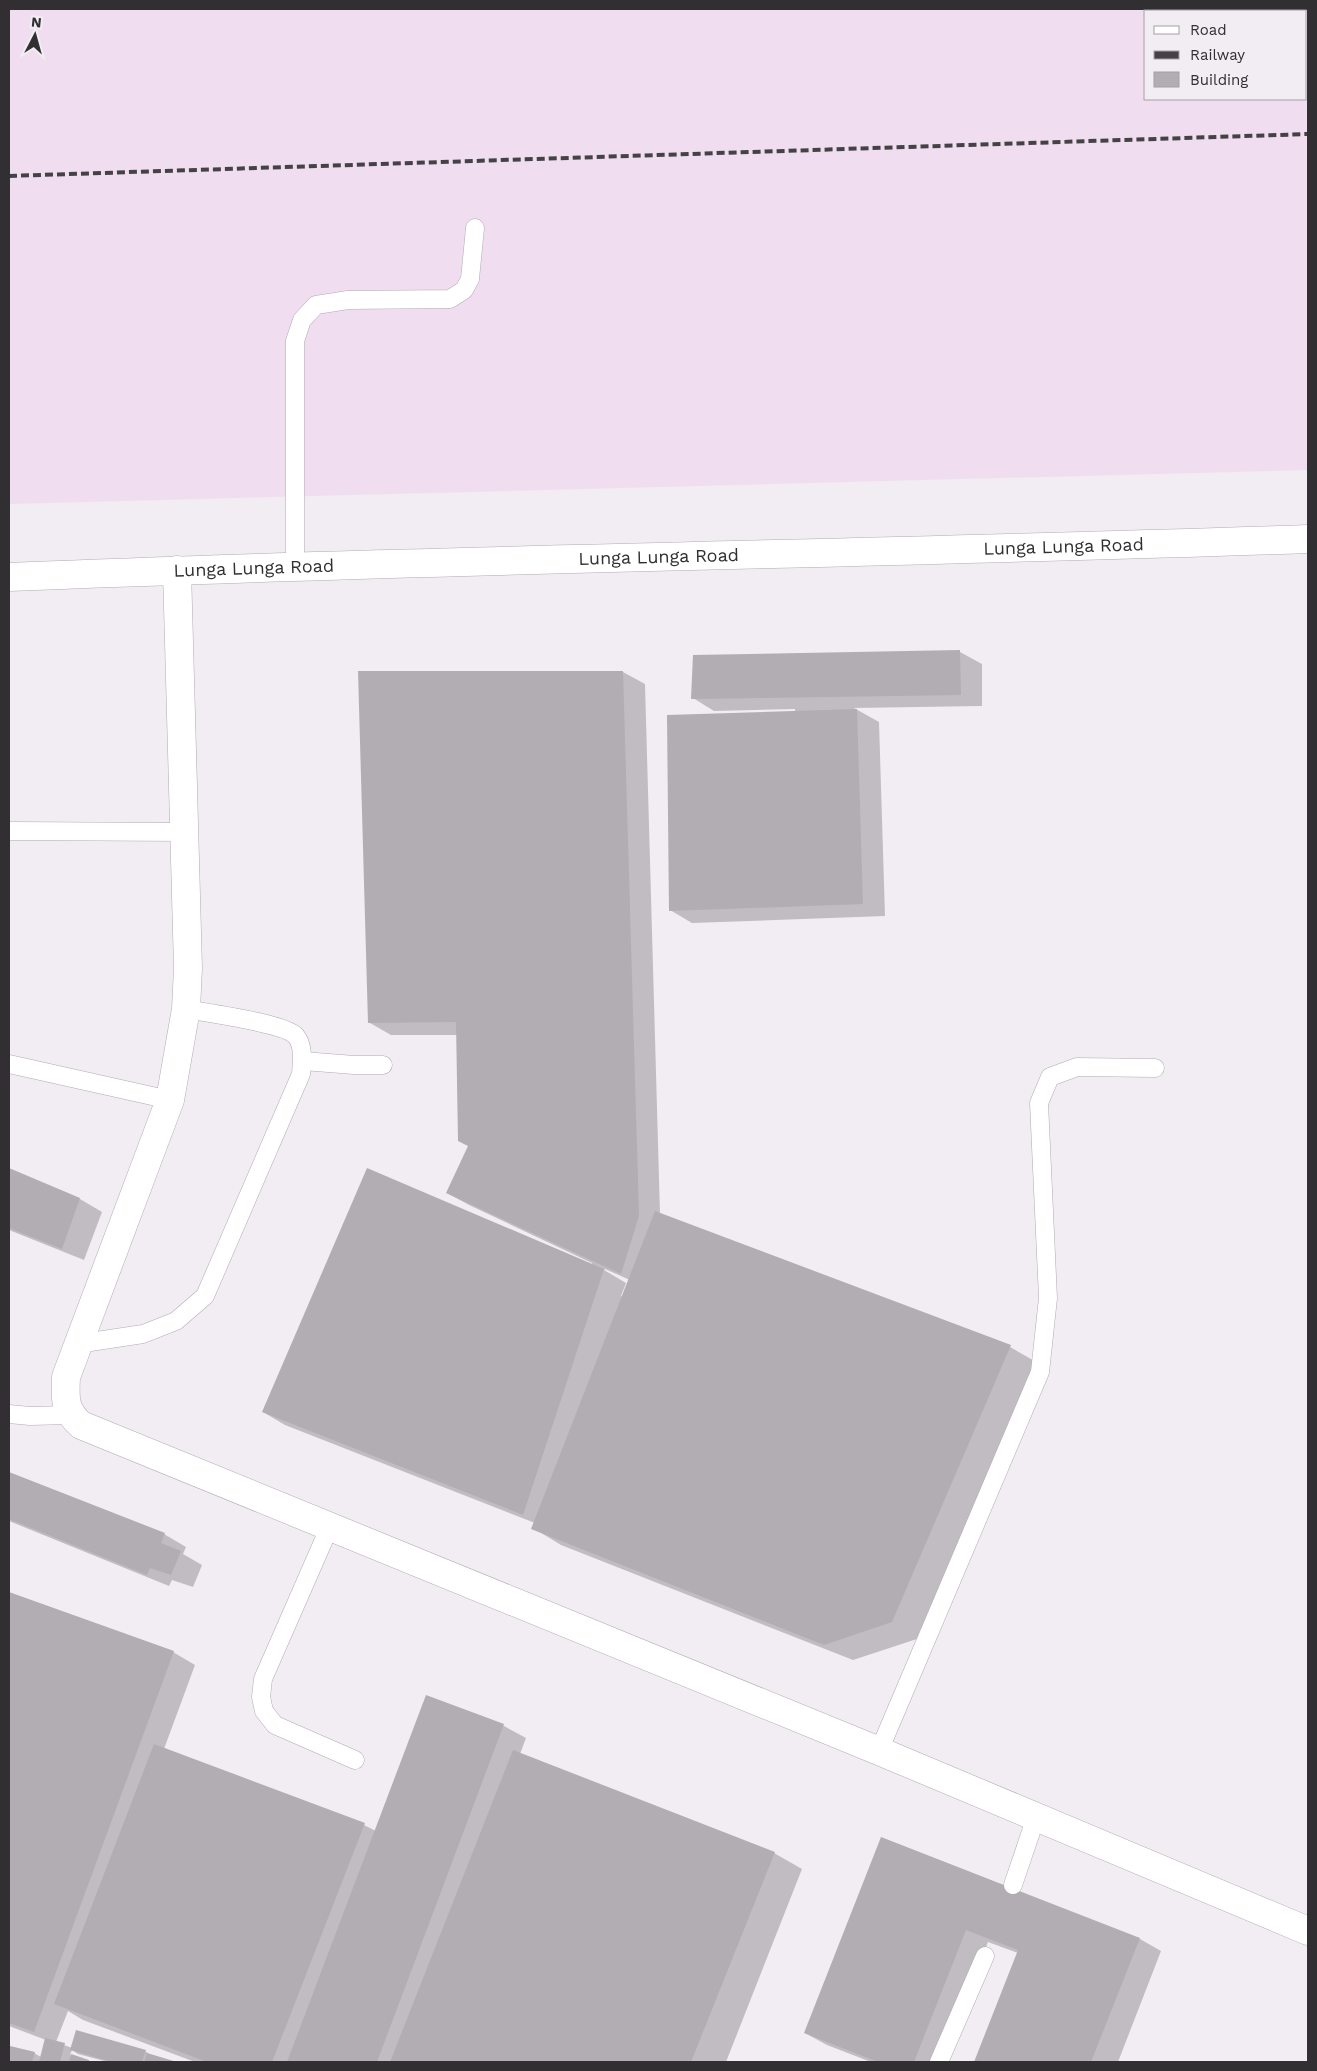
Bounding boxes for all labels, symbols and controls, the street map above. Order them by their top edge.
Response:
north arrow [10,10,60,60]
legend [1144,10,1307,100]
text: N [30,14,42,31]
text: Road [1190,21,1227,39]
text: Railway [1190,46,1245,64]
text: Building [1190,71,1248,89]
street label: Lunga Lunga Road [983,533,1144,559]
street label: Lunga Lunga Road [578,544,739,569]
street label: Lunga Lunga Road [173,555,334,581]

